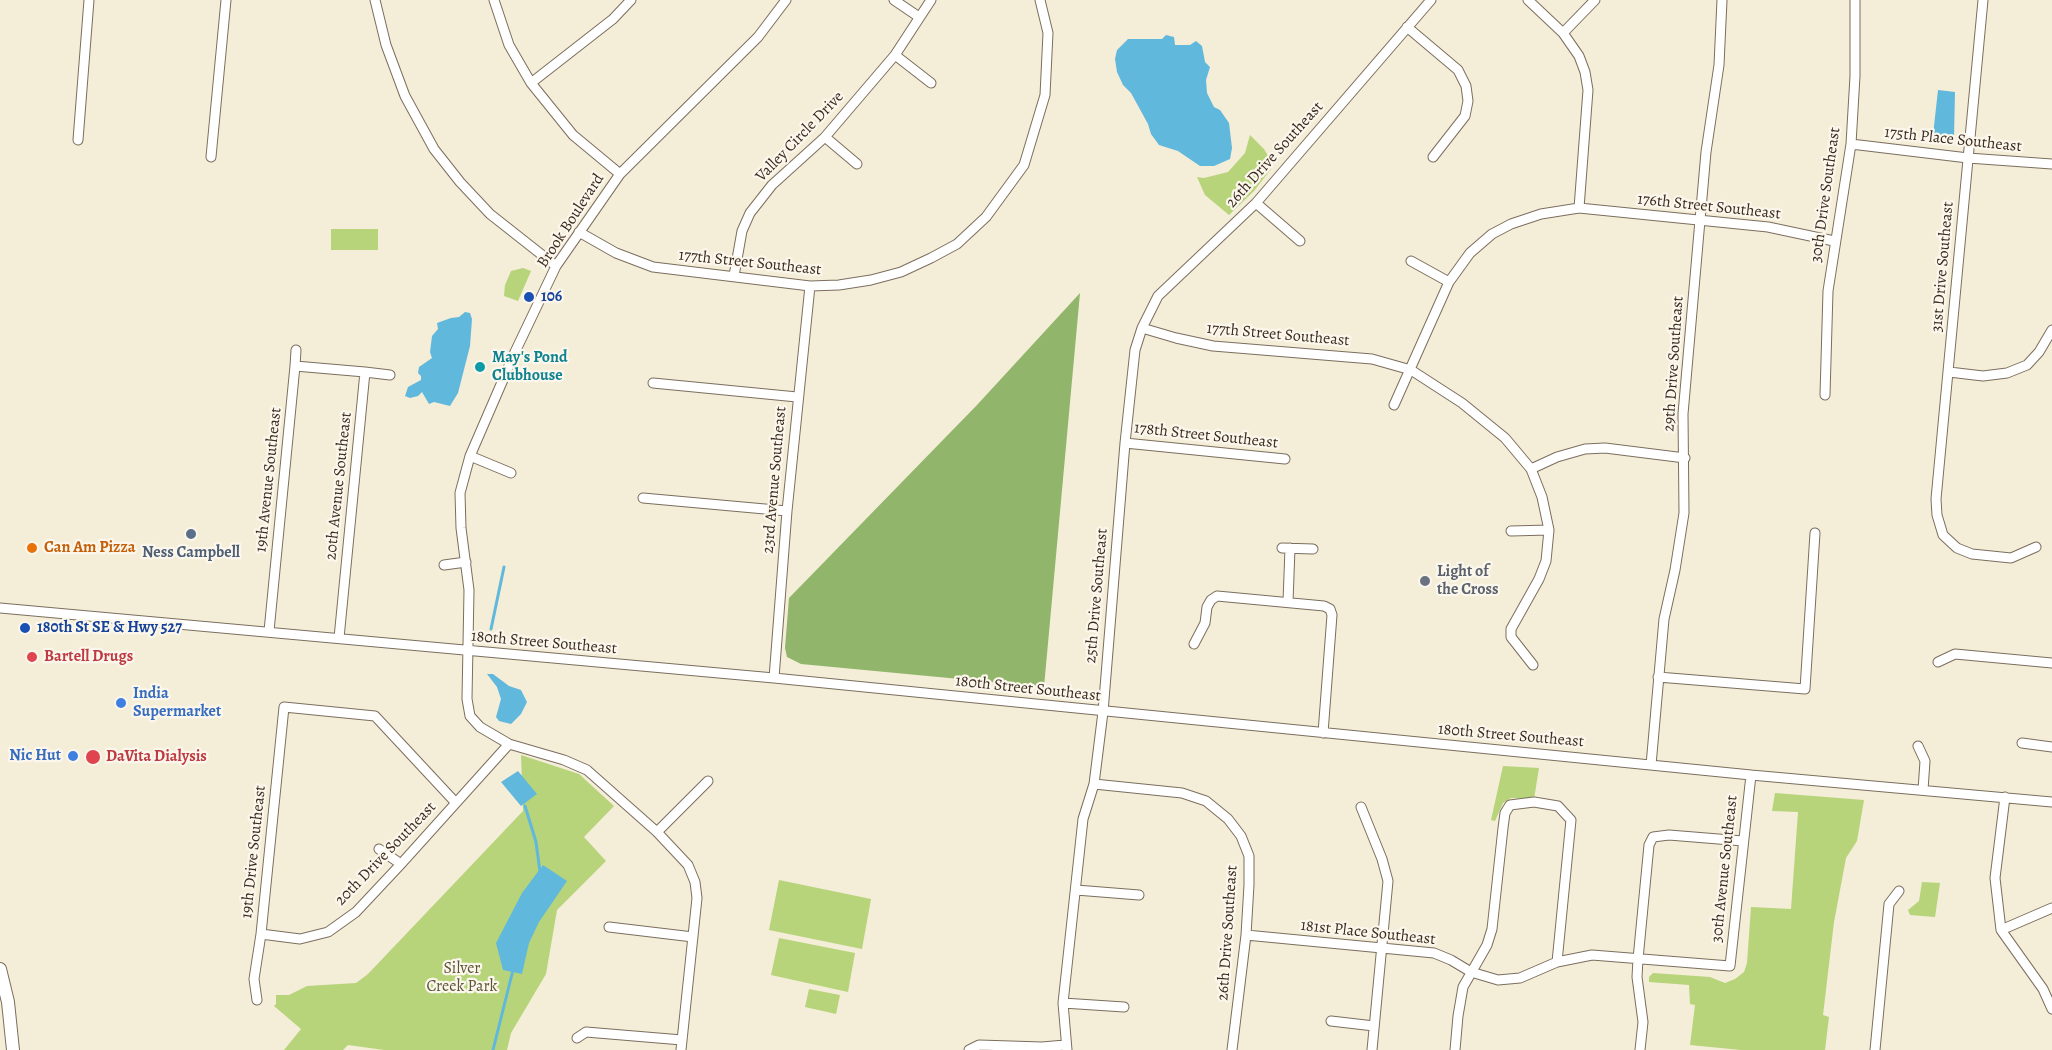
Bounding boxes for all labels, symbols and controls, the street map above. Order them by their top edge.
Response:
street label: Valley Circle Drive [752,88,848,186]
street label: 26th Drive Southeast [1222,98,1328,212]
street label: 175th Place Southeast [1883,123,2023,157]
street label: 30th Drive Southeast [1807,126,1845,264]
street label: Brook Boulevard [533,170,609,272]
street label: 176th Street Southeast [1636,190,1782,224]
street label: 31st Drive Southeast [1928,201,1958,333]
street label: 177th Street Southeast [678,246,822,280]
place label: 106 [541,287,562,307]
marker: 106 [522,290,536,304]
street label: 29th Drive Southeast [1660,296,1688,432]
street label: 177th Street Southeast [1206,319,1350,351]
place label: May's Pond Clubhouse [492,348,568,386]
marker: May's Pond Clubhouse [473,360,487,374]
street label: 23rd Avenue Southeast [759,406,791,554]
street label: 19th Avenue Southeast [252,407,286,553]
street label: 20th Avenue Southeast [322,411,356,561]
street label: 178th Street Southeast [1133,419,1279,453]
marker: Ness Campbell [184,527,198,541]
street label: 25th Drive Southeast [1082,528,1112,664]
place label: Can Am Pizza [44,538,135,558]
marker: Can Am Pizza [25,541,39,555]
place label: Ness Campbell [142,543,240,563]
place label: Light of the Cross [1437,562,1499,600]
marker: Light of the Cross [1418,574,1432,588]
place label: 180th St SE & Hwy 527 [37,618,182,638]
marker: 180th St SE & Hwy 527 [18,621,32,635]
street label: 180th Street Southeast [470,627,618,659]
place label: Bartell Drugs [44,647,133,667]
marker: Bartell Drugs [25,650,39,664]
street label: 180th Street Southeast [954,672,1102,706]
place label: India Supermarket [133,684,221,722]
marker: India Supermarket [114,696,128,710]
street label: 180th Street Southeast [1437,720,1585,752]
place label: Nic Hut [9,746,61,766]
place label: DaVita Dialysis [106,747,207,767]
marker: DaVita Dialysis [84,748,102,766]
marker: Nic Hut [66,749,80,763]
street label: 19th Drive Southeast [237,784,271,920]
street label: 30th Avenue Southeast [1708,794,1742,944]
street label: 20th Drive Southeast [331,798,441,910]
street label: 26th Drive Southeast [1214,864,1242,1002]
street label: 181st Place Southeast [1300,916,1436,950]
park label: Silver Creek Park [426,959,498,997]

